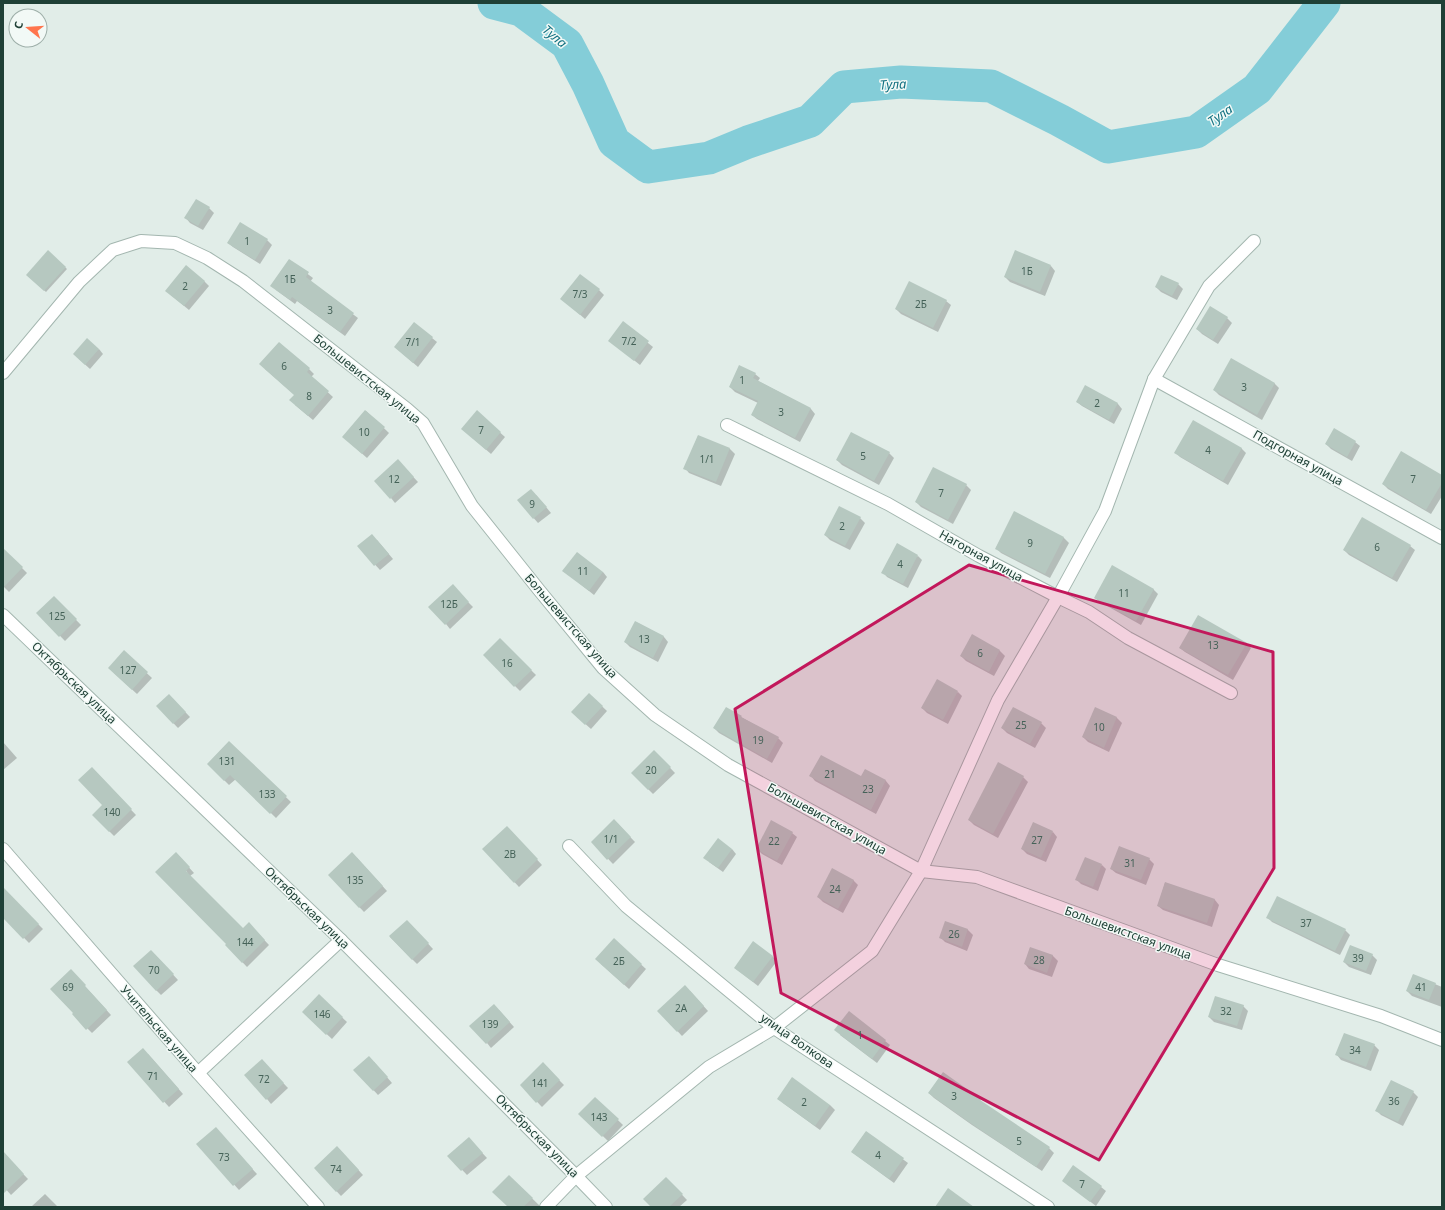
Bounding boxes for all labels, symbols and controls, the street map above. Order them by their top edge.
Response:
north arrow [8,8,48,48]
text: С [10,19,26,31]
water label: Тула [539,20,572,52]
water label: Тула [879,74,908,94]
water label: Тула [1204,100,1237,130]
house number: 1 [244,234,250,248]
house number: 1Б [1021,264,1033,278]
house number: 1Б [284,272,296,286]
house number: 2 [182,279,188,293]
house number: 7/3 [572,287,588,301]
house number: 2Б [915,297,927,311]
house number: 3 [327,303,333,317]
street label: Большевистская улица [310,330,425,427]
house number: 7/2 [621,334,637,348]
house number: 7/1 [405,335,421,349]
house number: 6 [281,359,287,373]
house number: 1 [739,373,745,387]
house number: 3 [1241,380,1247,394]
house number: 8 [306,389,312,403]
house number: 2 [1094,396,1100,410]
house number: 3 [778,405,784,419]
house number: 7 [478,423,484,437]
house number: 10 [358,425,370,439]
street label: Подгорная улица [1250,426,1346,489]
house number: 4 [1205,443,1211,457]
house number: 5 [860,449,866,463]
house number: 1/1 [699,452,715,466]
house number: 12 [388,472,400,486]
house number: 7 [1410,472,1416,486]
house number: 7 [938,486,944,500]
house number: 9 [529,497,535,511]
house number: 2 [839,519,845,533]
street label: Нагорная улица [936,526,1026,586]
house number: 9 [1027,536,1033,550]
house number: 6 [1374,540,1380,554]
house number: 4 [897,557,903,571]
house number: 11 [577,564,589,578]
street label: Большевистская улица [521,570,622,682]
house number: 11 [1118,586,1130,600]
house number: 12Б [440,597,458,611]
house number: 125 [48,609,66,623]
house number: 13 [638,632,650,646]
street label: Октябрьская улица [28,638,120,728]
house number: 13 [1207,638,1219,652]
house number: 6 [977,646,983,660]
house number: 16 [501,656,513,670]
house number: 127 [119,663,137,677]
house number: 25 [1015,718,1027,732]
house number: 10 [1093,720,1105,734]
house number: 19 [752,733,764,747]
house number: 131 [218,754,236,768]
house number: 20 [645,763,657,777]
house number: 21 [824,767,836,781]
street label: Большевистская улица [765,779,890,858]
house number: 23 [862,782,874,796]
house number: 133 [258,787,276,801]
house number: 140 [103,805,121,819]
house number: 1/1 [603,832,619,846]
house number: 27 [1031,833,1043,847]
house number: 22 [768,834,780,848]
house number: 2В [504,847,516,861]
house number: 31 [1124,856,1136,870]
street label: Октябрьская улица [261,863,353,953]
house number: 135 [346,873,364,887]
house number: 24 [829,882,841,896]
street label: Большевистская улица [1062,902,1194,963]
house number: 37 [1300,916,1312,930]
house number: 26 [948,927,960,941]
house number: 144 [236,935,254,949]
house number: 39 [1352,951,1364,965]
house number: 28 [1033,953,1045,967]
house number: 2Б [613,954,625,968]
house number: 70 [148,963,160,977]
house number: 69 [62,980,74,994]
house number: 41 [1415,980,1427,994]
street label: Учительская улица [117,982,202,1076]
house number: 2А [675,1001,688,1015]
house number: 32 [1220,1004,1232,1018]
house number: 146 [313,1007,331,1021]
street label: улица Волкова [757,1009,837,1072]
house number: 139 [481,1017,499,1031]
house number: 1 [857,1028,863,1042]
house number: 34 [1349,1043,1361,1057]
house number: 71 [147,1069,159,1083]
house number: 72 [258,1072,270,1086]
house number: 141 [531,1076,549,1090]
house number: 3 [951,1089,957,1103]
street label: Октябрьская улица [492,1090,583,1181]
house number: 36 [1388,1094,1400,1108]
house number: 2 [801,1095,807,1109]
house number: 143 [590,1110,608,1124]
house number: 5 [1016,1134,1022,1148]
house number: 4 [875,1148,881,1162]
house number: 73 [218,1150,230,1164]
house number: 74 [330,1162,342,1176]
house number: 7 [1079,1177,1085,1191]

